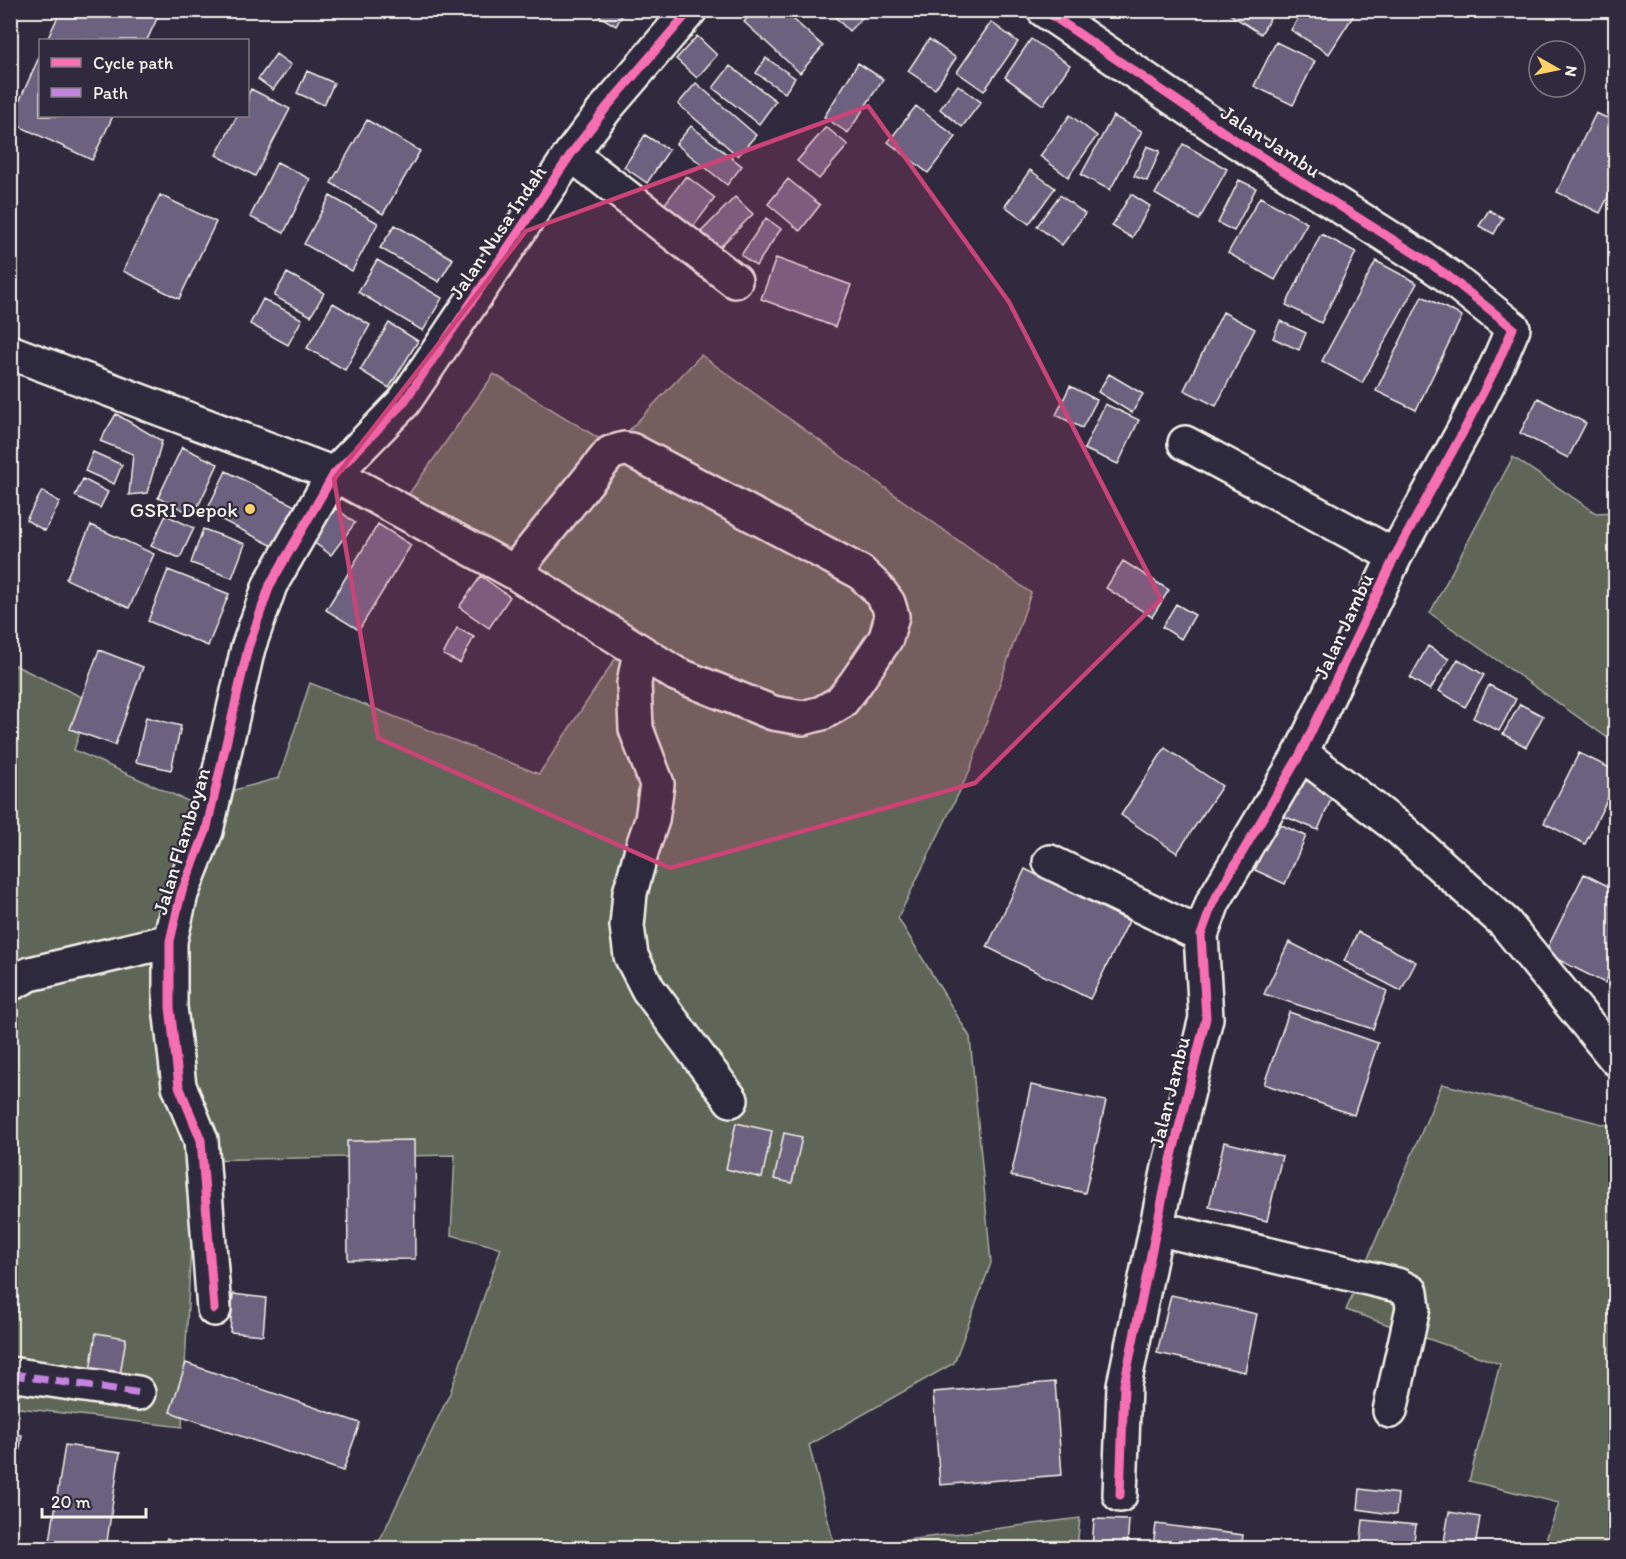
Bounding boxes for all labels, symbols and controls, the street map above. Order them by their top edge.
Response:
legend [39,39,249,117]
north arrow [1527,39,1587,99]
text: Cycle path [93,52,174,74]
text: N [1561,64,1582,78]
text: Path [93,82,128,104]
street label: Jalan Jambu [1216,100,1326,183]
street label: Jalan Nusa Indah [443,160,551,304]
place label: GSRI Depok [130,497,238,522]
marker: GSRI Depok [243,502,257,516]
street label: Jalan Jambu [1308,569,1379,683]
street label: Jalan Flamboyan [147,764,215,917]
street label: Jalan Jambu [1143,1033,1195,1150]
scale bar [42,1481,146,1519]
text: 20 m [51,1491,91,1513]

